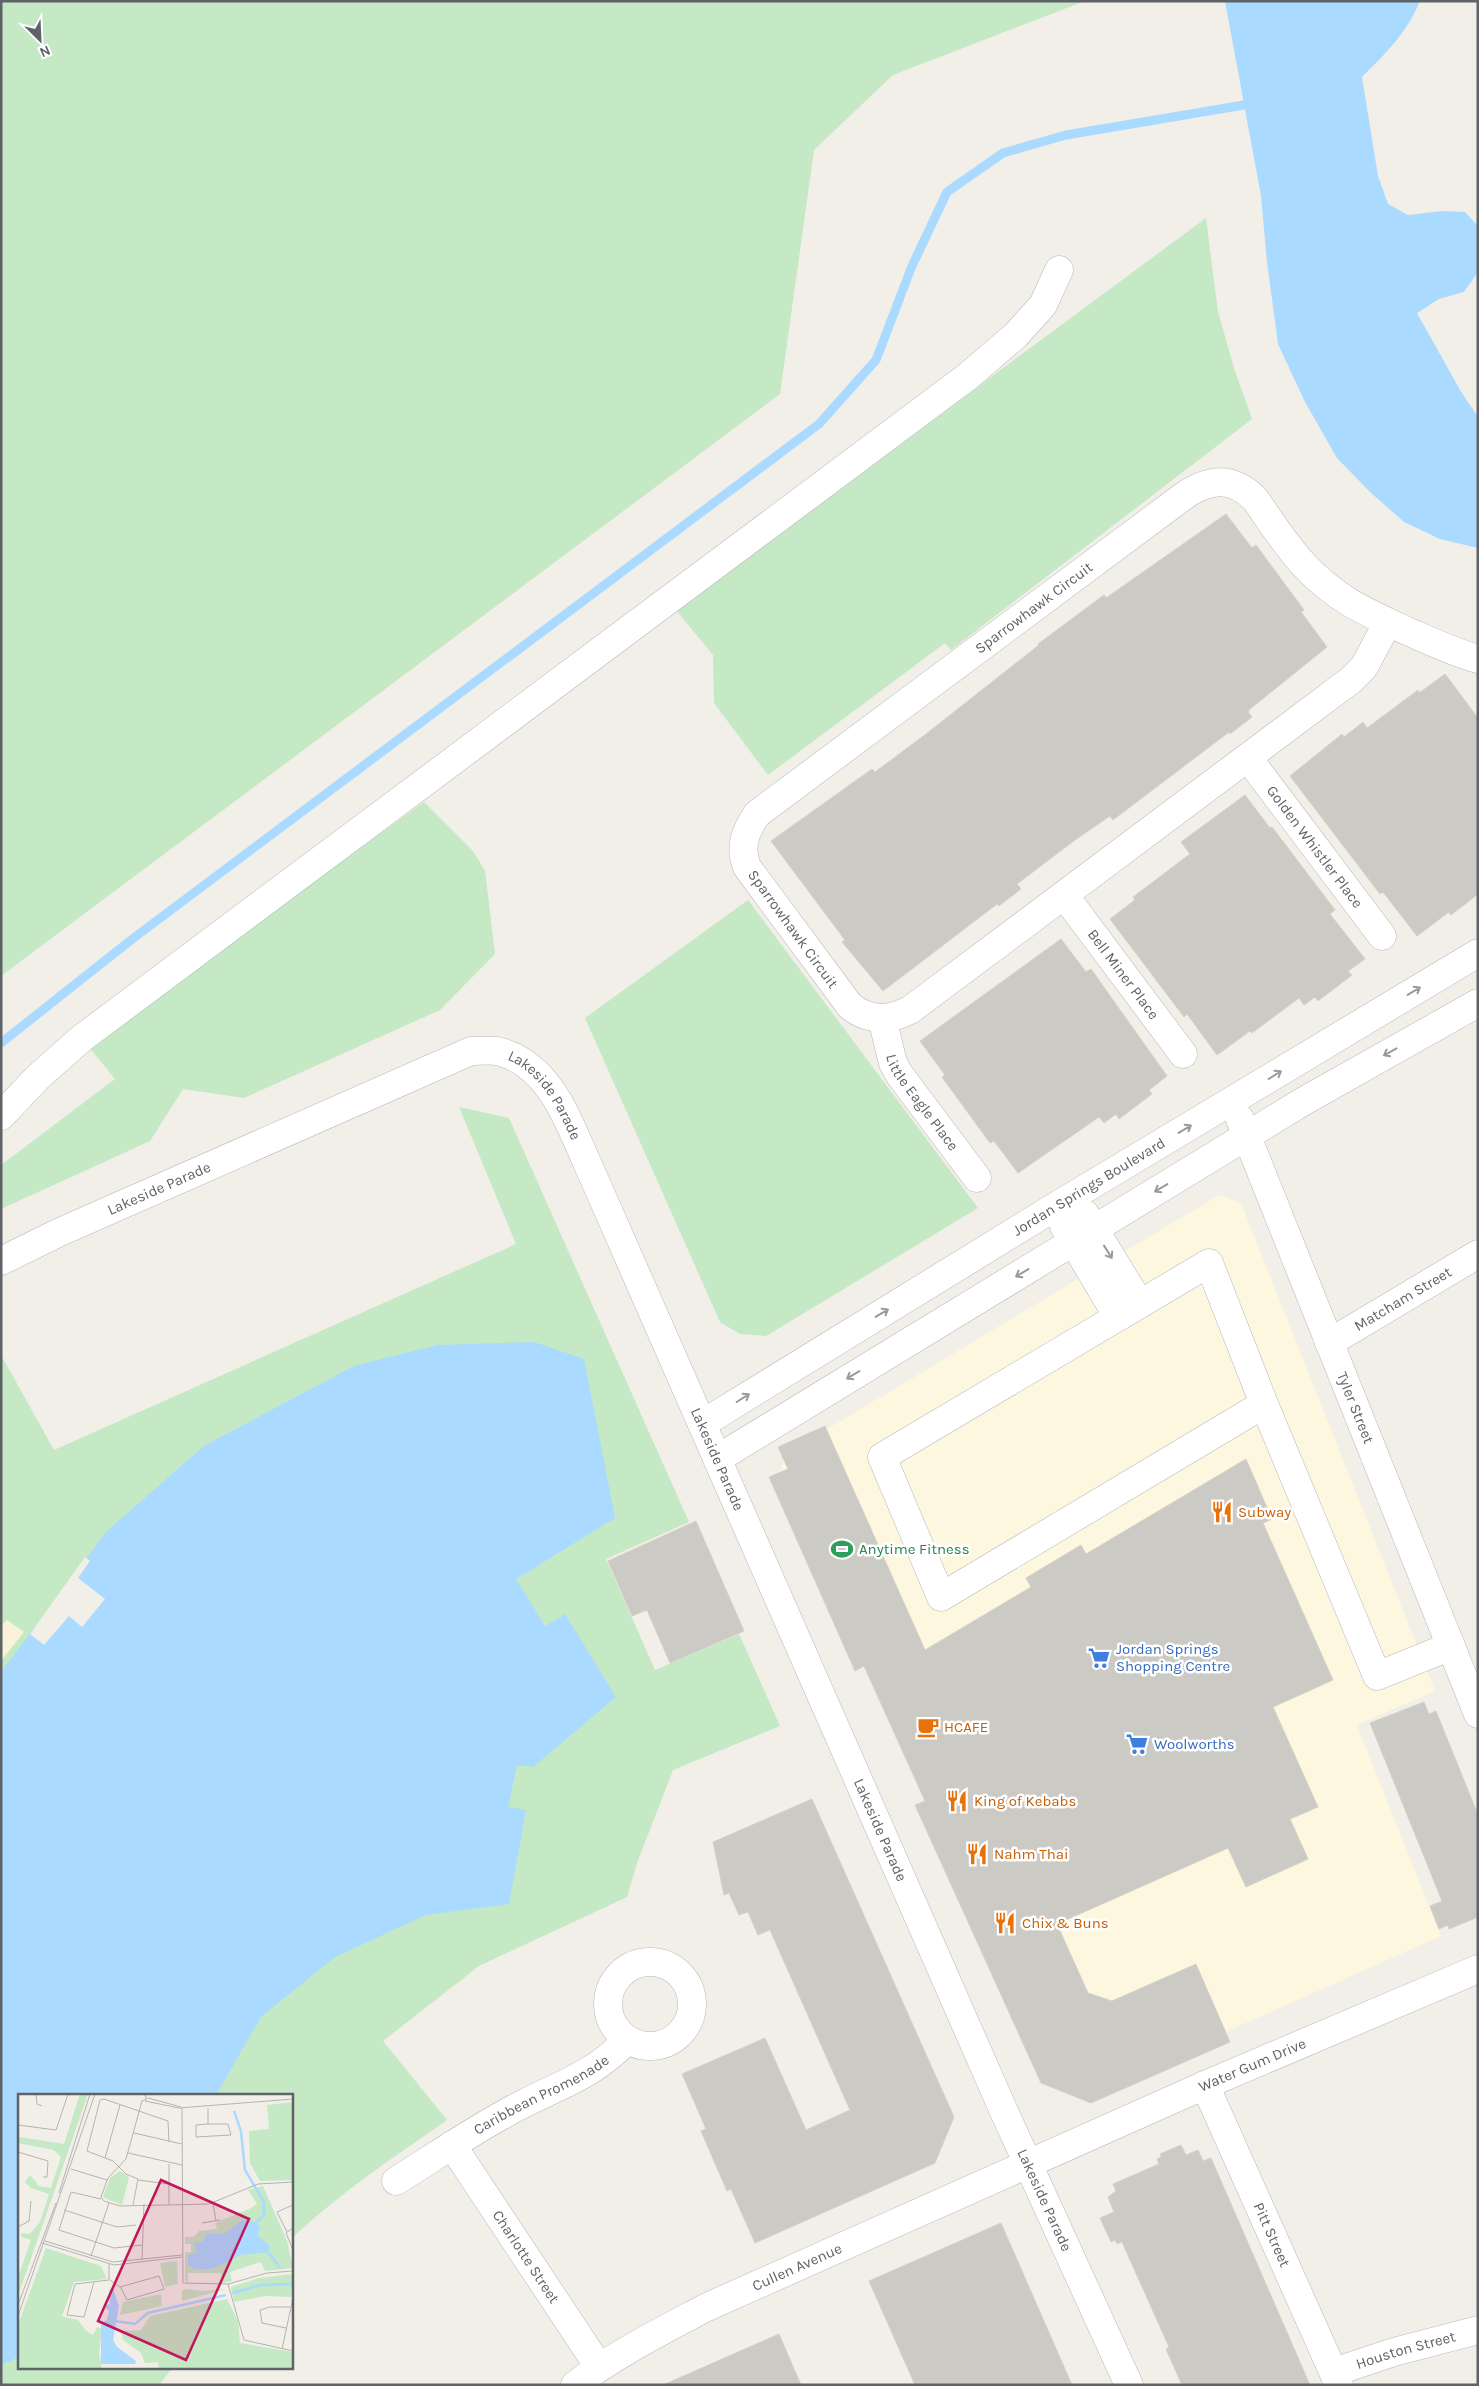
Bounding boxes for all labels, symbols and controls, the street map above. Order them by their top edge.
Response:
north arrow [15,15,65,65]
text: N [37,42,53,61]
street label: Sparrowhawk Circuit [971,558,1097,657]
street label: Golden Whistler Place [1263,782,1367,912]
street label: Sparrowhawk Circuit [744,866,842,992]
street label: Bell Miner Place [1084,926,1163,1023]
one-way arrow [1407,986,1421,996]
street label: Lakeside Parade [505,1047,585,1143]
one-way arrow [1383,1048,1397,1058]
street label: Little Eagle Place [882,1052,962,1154]
one-way arrow [1267,1070,1281,1080]
one-way arrow [1178,1124,1192,1134]
street label: Jordan Springs Boulevard [1009,1134,1169,1240]
street label: Lakeside Parade [105,1158,213,1219]
one-way arrow [1154,1184,1168,1194]
one-way arrow [1104,1245,1114,1259]
street label: Matcham Street [1351,1263,1455,1335]
one-way arrow [1015,1268,1029,1278]
one-way arrow [874,1308,888,1318]
street label: Tyler Street [1333,1369,1378,1446]
one-way arrow [847,1371,861,1381]
one-way arrow [736,1393,750,1403]
street label: Lakeside Parade [687,1405,748,1513]
restaurant icon: Subway [1209,1499,1235,1525]
place label: Subway [1238,1503,1291,1521]
sports icon: Anytime Fitness [829,1536,855,1562]
place label: Anytime Fitness [859,1540,970,1558]
place label: Jordan Springs Shopping Centre [1116,1640,1230,1675]
supermarket icon: Jordan Springs Shopping Centre [1086,1645,1112,1671]
cafe icon: HCAFE [915,1714,941,1740]
place label: HCAFE [944,1718,988,1736]
supermarket icon: Woolworths [1124,1731,1150,1757]
place label: Woolworths [1154,1735,1235,1753]
street label: Lakeside Parade [850,1776,911,1884]
restaurant icon: King of Kebabs [944,1788,970,1814]
place label: King of Kebabs [974,1792,1076,1810]
restaurant icon: Nahm Thai [964,1841,990,1867]
place label: Nahm Thai [994,1845,1068,1863]
restaurant icon: Chix & Buns [992,1910,1018,1936]
place label: Chix & Buns [1022,1914,1109,1932]
street label: Water Gum Drive [1196,2034,1309,2096]
street label: Caribbean Promenade [470,2051,613,2139]
inset map [18,2094,292,2368]
street label: Lakeside Parade [1013,2146,1076,2254]
street label: Pitt Street [1250,2200,1294,2270]
street label: Charlotte Street [489,2207,564,2307]
street label: Cullen Avenue [749,2239,845,2295]
street label: Houston Street [1353,2327,1458,2373]

